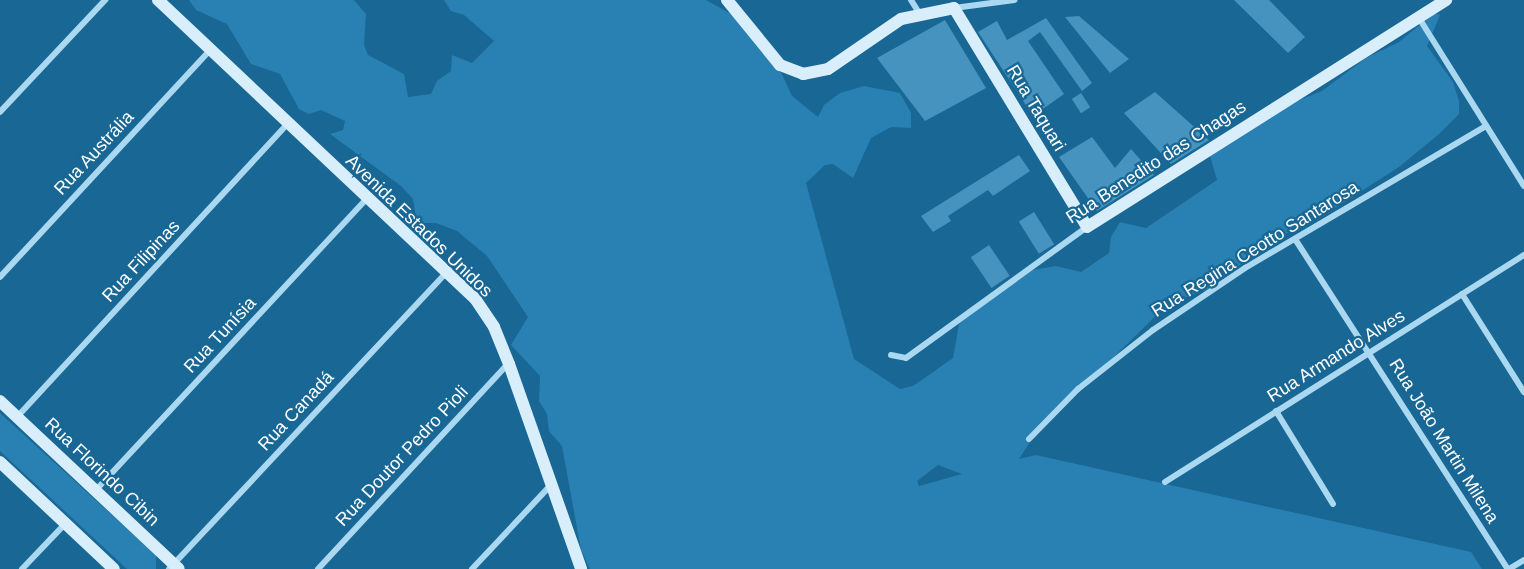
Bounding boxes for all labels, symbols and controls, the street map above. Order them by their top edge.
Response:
street label: Rua Taquari [1002,61,1070,155]
street label: Rua Benedito das Chagas [1062,96,1250,228]
street label: Rua Austrália [49,106,139,200]
street label: Avenida Estados Unidos [341,150,497,302]
street label: Rua Regina Ceotto Santarosa [1147,176,1363,322]
street label: Rua Filipinas [98,216,184,306]
street label: Rua Tunísia [179,292,261,378]
street label: Rua Armando Alves [1262,304,1410,408]
street label: Rua João Martin Milena [1384,355,1504,527]
street label: Rua Canadá [254,367,338,455]
street label: Rua Doutor Pedro Pioli [331,381,473,531]
street label: Rua Florindo Cibin [40,413,164,531]

